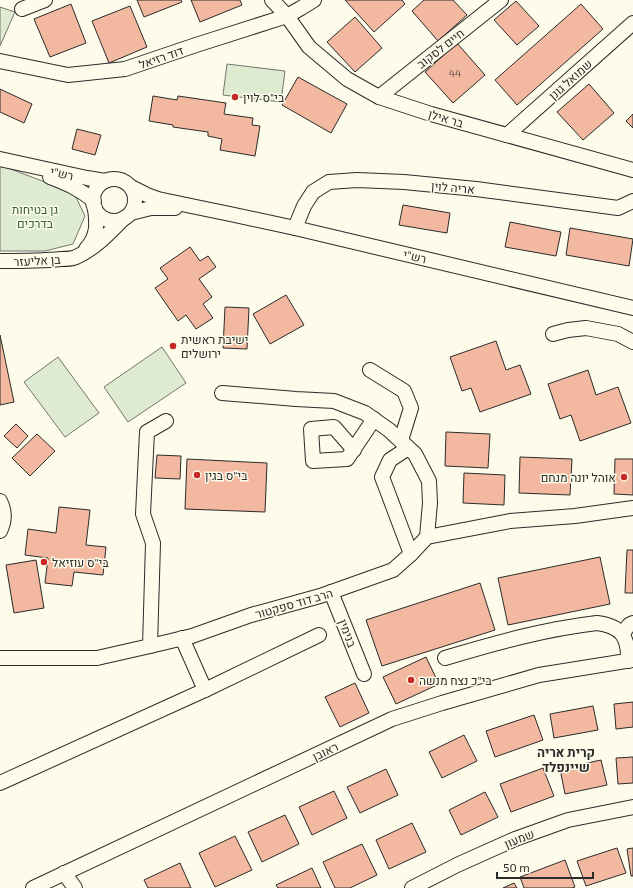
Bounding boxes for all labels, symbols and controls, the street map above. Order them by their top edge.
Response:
street label: חיים לסקוב [414,25,466,71]
street label: דוד רזיאל [137,43,185,71]
street label: שמואל גונן [546,56,594,102]
house number: 44 [449,67,461,79]
place label: בי"ס לוין [243,90,285,104]
marker: בי"ס לוין [230,92,240,102]
street label: בר אילן [427,106,466,130]
street label: רש"י [49,164,75,182]
street label: אריה לוין [431,178,476,196]
park label: גן בטיחות בדרכים [12,202,59,230]
street label: רש"י [402,247,428,265]
street label: בן אליעזר [13,252,62,268]
place label: ישיבת ראשית ירושלים [181,332,249,360]
marker: ישיבת ראשית ירושלים [168,341,178,351]
place label: בי"ס בגין [205,468,248,482]
marker: בי"ס בגין [192,470,202,480]
place label: אוהל יונה מנחם [541,470,616,484]
marker: אוהל יונה מנחם [619,472,629,482]
place label: בי"ס עוזיאל [52,555,109,569]
marker: בי"ס עוזיאל [39,557,49,567]
street label: הרב דוד ספקטור [254,585,334,621]
street label: בנימין [336,617,360,650]
place label: בי"כ נצח מנשה [419,673,492,687]
marker: בי"כ נצח מנשה [406,675,416,685]
street label: ראובן [310,739,340,763]
district label: קרית אריה שיינפלד [537,744,595,775]
street label: שמעון [502,826,536,850]
scale bar [497,854,593,880]
text: 50 m [503,860,530,874]

